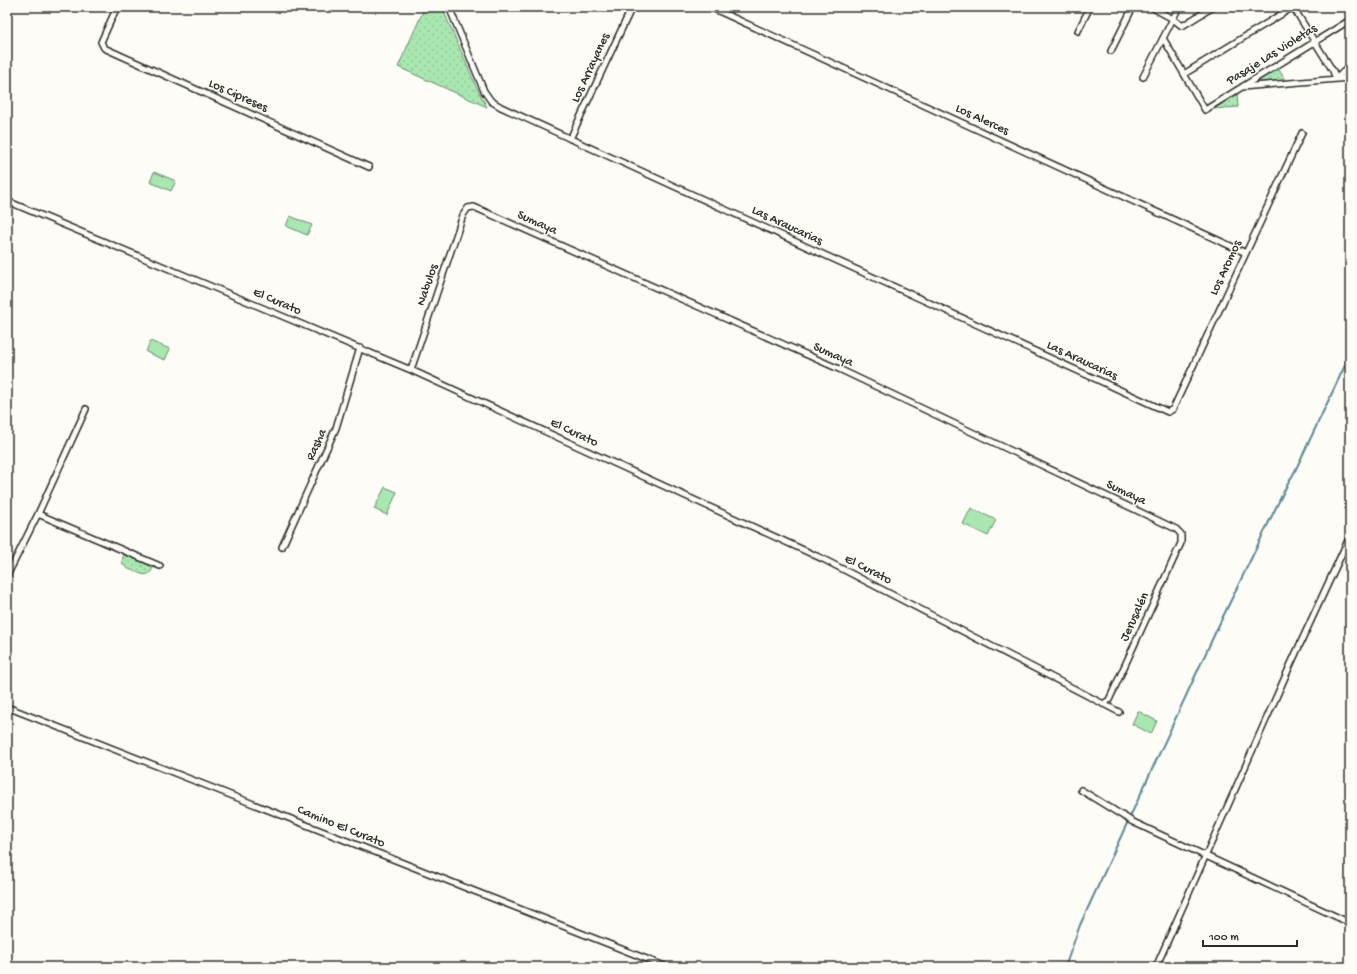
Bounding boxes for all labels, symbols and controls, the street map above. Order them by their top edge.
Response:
street label: Pasaje Las Violetas [1223,21,1321,89]
street label: Los Arrayanes [568,30,614,105]
street label: Los Cipreses [206,76,271,116]
street label: Los Alerces [953,101,1012,139]
street label: Las Araucarias [749,203,826,249]
street label: Sumaya [515,208,560,239]
street label: Los Aromos [1207,237,1246,298]
street label: Nabulos [414,261,442,308]
street label: El Curato [251,285,304,319]
street label: Las Araucarias [1044,338,1121,384]
street label: Sumaya [811,340,856,371]
street label: El Curato [548,415,601,451]
street label: Rasha [303,426,331,463]
street label: Sumaya [1104,477,1149,509]
street label: El Curato [842,552,894,588]
street label: Jerusalén [1117,590,1153,644]
street label: Camino El Curato [295,803,387,852]
scale bar [1203,922,1297,948]
text: 100 m [1208,931,1239,945]

